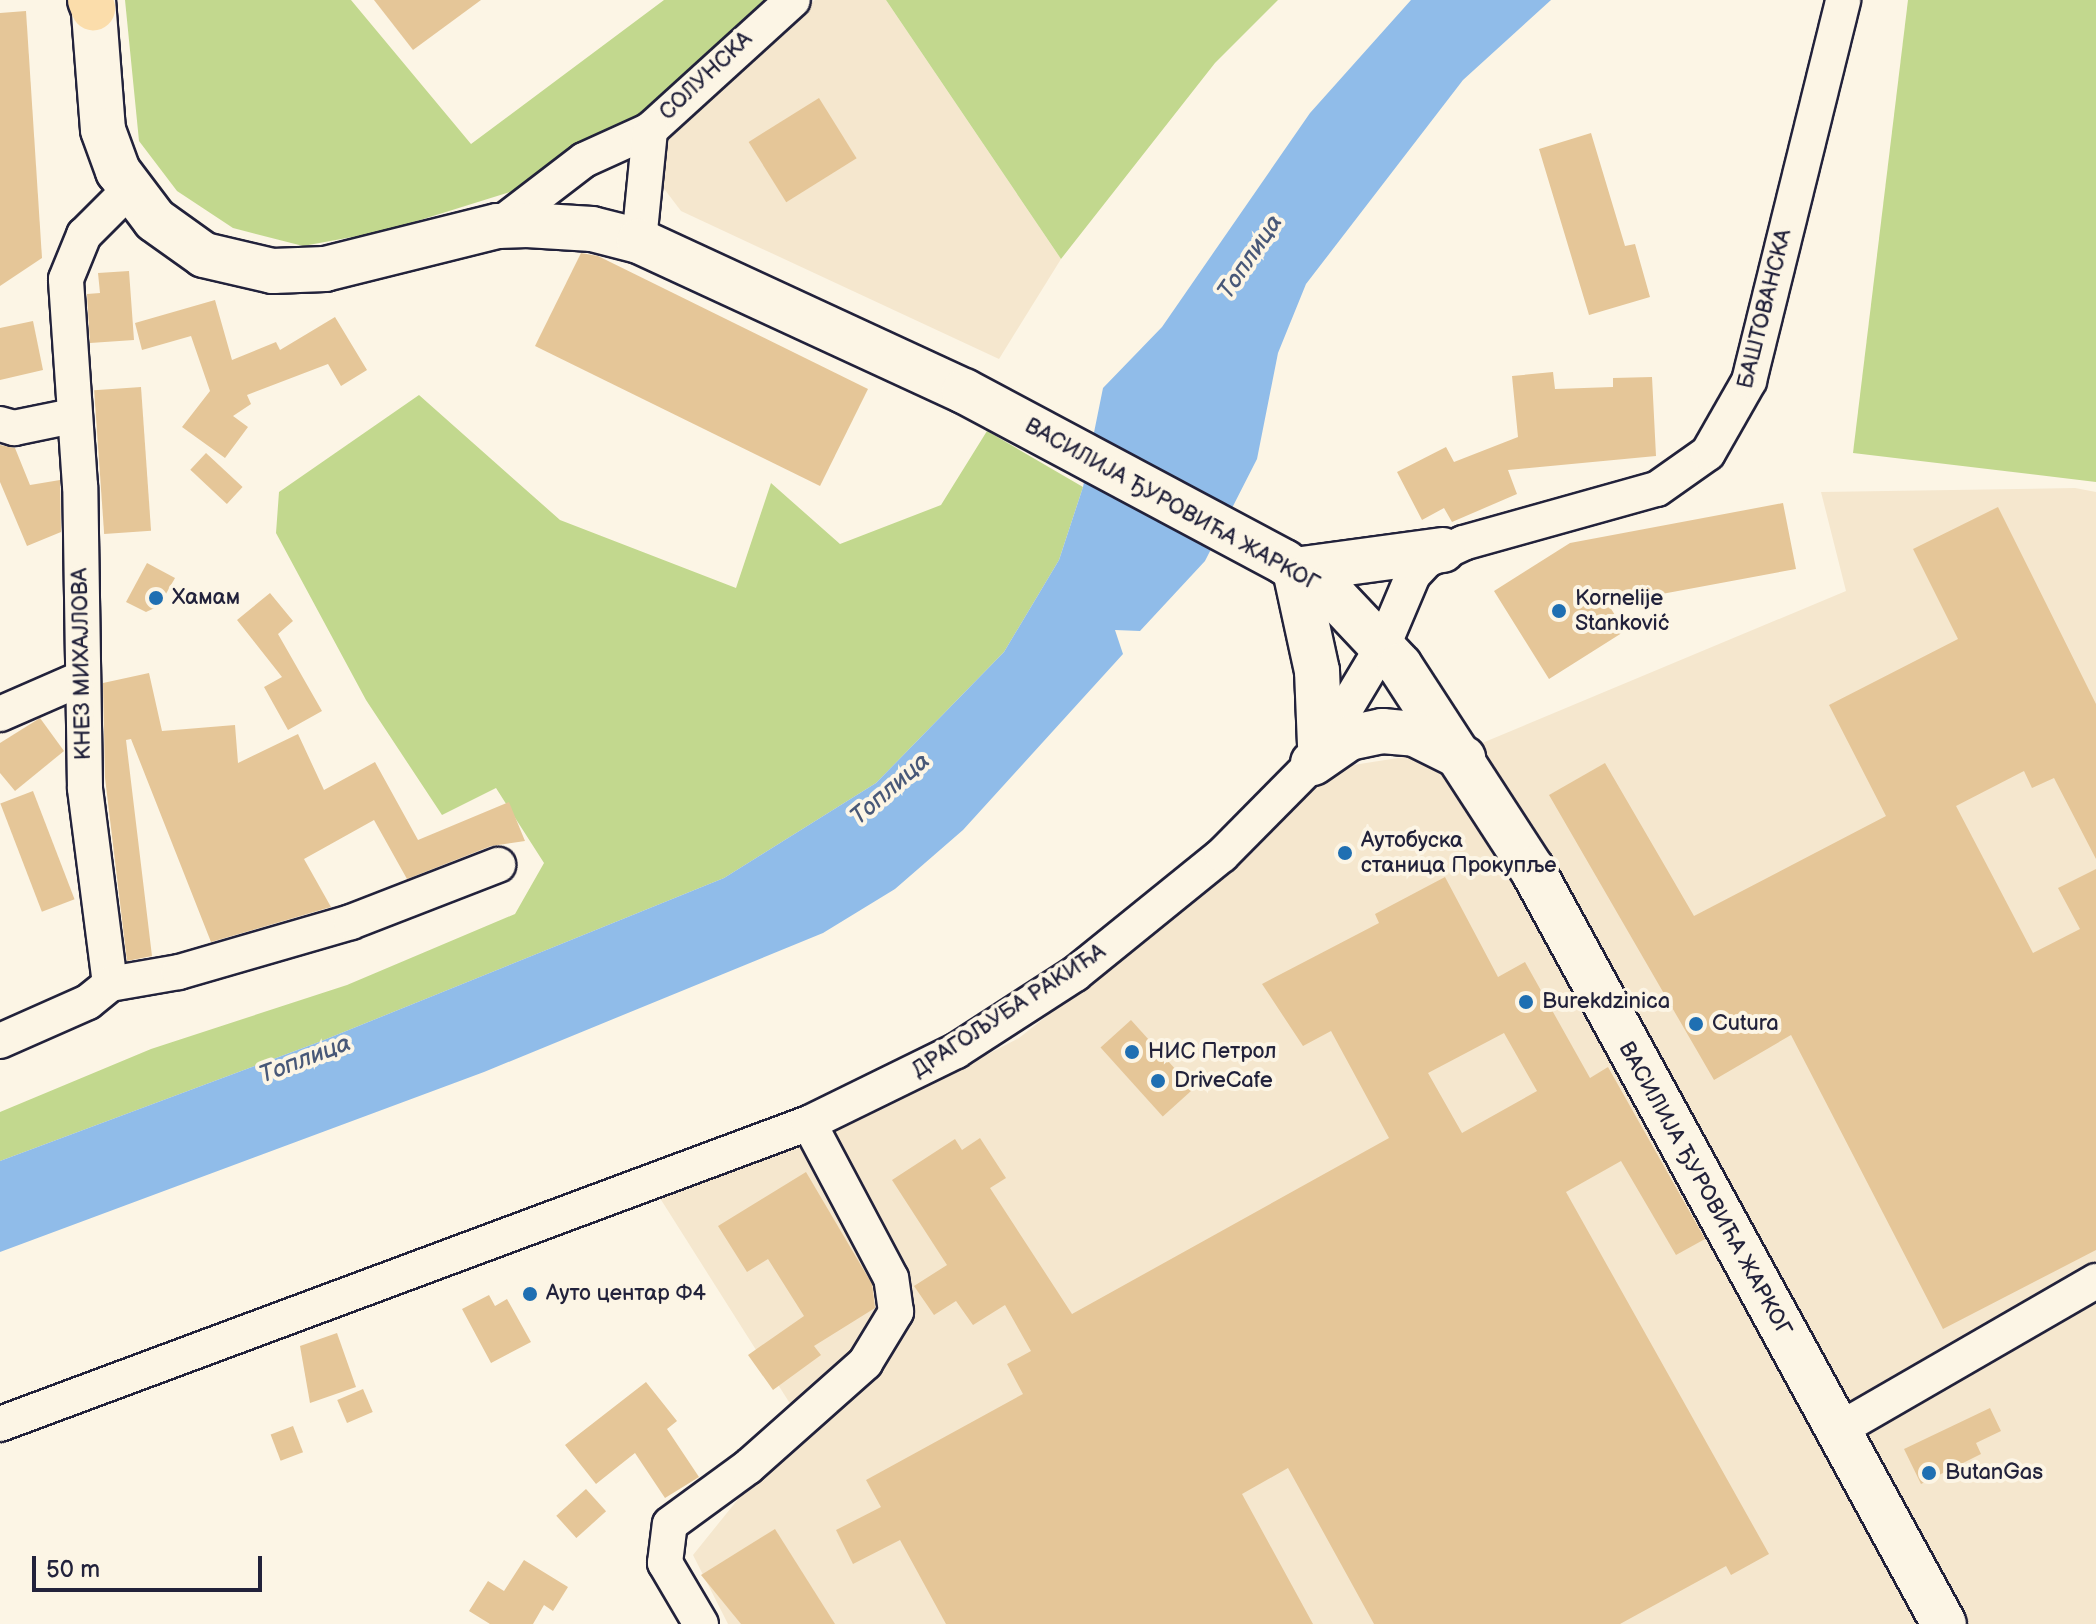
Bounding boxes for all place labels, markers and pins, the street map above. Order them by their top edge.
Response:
place label: Хамам [172,585,240,611]
place label: Kornelije Stanković [1575,585,1670,636]
marker: Хамам [147,589,165,607]
marker: Kornelije Stanković [1550,602,1568,620]
place label: Аутобуска станица Прокупље [1361,827,1556,878]
marker: Аутобуска станица Прокупље [1336,844,1354,862]
place label: Burekdzinica [1542,989,1670,1015]
marker: Burekdzinica [1517,993,1535,1011]
place label: Cutura [1712,1011,1779,1037]
marker: Cutura [1687,1015,1705,1033]
place label: НИС Петрол [1148,1039,1277,1065]
marker: НИС Петрол [1123,1043,1141,1061]
place label: DriveCafe [1174,1068,1273,1094]
marker: DriveCafe [1149,1072,1167,1090]
place label: Ауто центар Ф4 [546,1281,706,1307]
marker: Ауто центар Ф4 [521,1285,539,1303]
place label: ButanGas [1945,1460,2043,1486]
marker: ButanGas [1920,1464,1938,1482]

